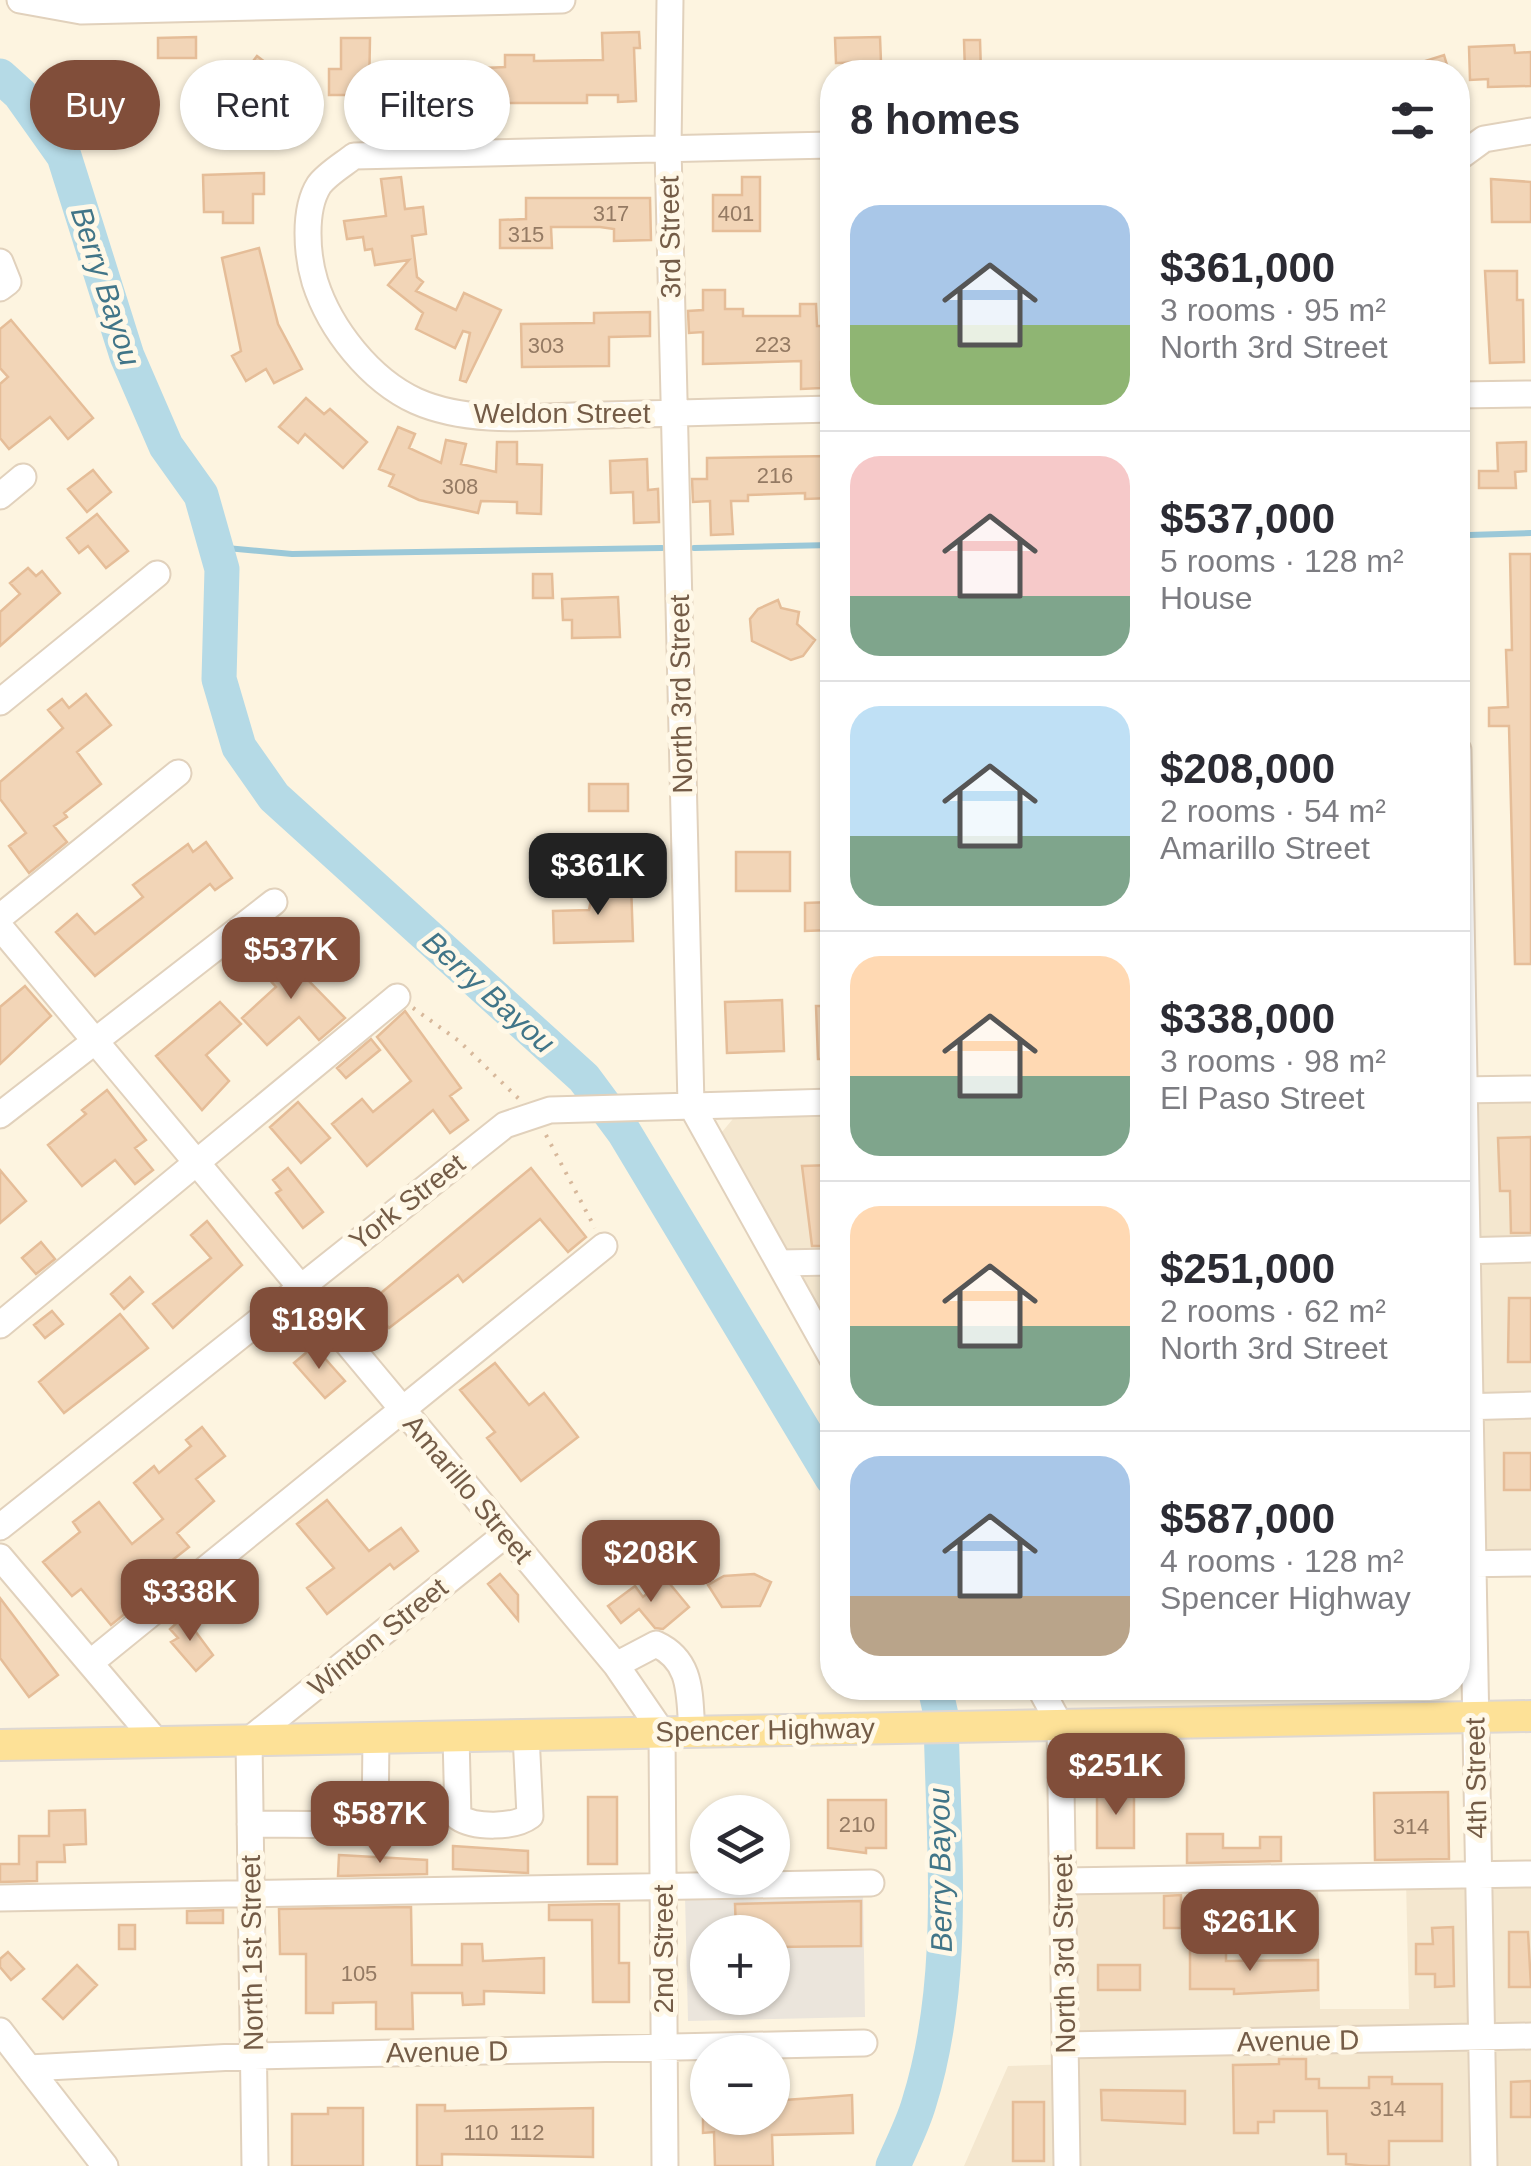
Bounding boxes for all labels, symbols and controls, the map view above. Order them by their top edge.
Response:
chip: Buy [30,60,160,150]
chip: Rent [180,60,324,150]
chip: Filters [344,60,510,150]
icon: filters [1385,93,1440,148]
text: 8 homes [850,96,1020,143]
street label: 3rd Street [653,175,687,299]
house number: 317 [593,201,629,226]
house number: 401 [718,201,754,226]
water label: Berry Bayou [65,202,147,370]
house number: 315 [508,222,544,247]
text: $361,000 [1160,244,1335,291]
icon: home [930,245,1050,365]
text: 3 rooms · 95 m² [1160,292,1386,328]
text: North 3rd Street [1160,329,1388,365]
house number: 223 [755,332,791,357]
house number: 303 [528,333,564,358]
street label: Weldon Street [474,398,651,429]
house number: 216 [757,463,793,488]
house number: 308 [442,474,478,499]
text: $537,000 [1160,495,1335,542]
icon: home [930,496,1050,616]
text: 5 rooms · 128 m² [1160,543,1404,579]
text: House [1160,580,1253,616]
street label: North 3rd Street [664,594,698,794]
text: $208,000 [1160,745,1335,792]
icon: home [930,746,1050,866]
text: 2 rooms · 54 m² [1160,793,1386,829]
text: Amarillo Street [1160,830,1370,866]
pin: $361K [528,833,668,918]
text: $361K [551,847,645,883]
pin: $537K [221,917,361,1002]
water label: Berry Bayou [417,925,562,1060]
text: $537K [244,931,338,967]
text: $338,000 [1160,995,1335,1042]
icon: home [930,996,1050,1116]
text: 3 rooms · 98 m² [1160,1043,1386,1079]
text: El Paso Street [1160,1080,1365,1116]
street label: York Street [343,1147,471,1257]
text: $251,000 [1160,1245,1335,1292]
icon: home [930,1246,1050,1366]
pin: $189K [249,1287,389,1372]
text: 2 rooms · 62 m² [1160,1293,1386,1329]
text: $189K [272,1301,366,1337]
text: North 3rd Street [1160,1330,1388,1366]
street label: Amarillo Street [397,1409,539,1569]
text: $587,000 [1160,1495,1335,1542]
icon: home [930,1496,1050,1616]
pin: $208K [581,1520,721,1605]
text: $208K [604,1534,698,1570]
text: 4 rooms · 128 m² [1160,1543,1404,1579]
pin: $338K [120,1559,260,1644]
street label: Winton Street [302,1571,454,1702]
text: $338K [143,1573,237,1609]
text: Spencer Highway [1160,1580,1411,1616]
street label: Spencer Highway [655,1713,875,1747]
street label: 4th Street [1459,1717,1493,1839]
pin: $251K [1046,1733,1186,1818]
text: $251K [1069,1747,1163,1783]
pin: $587K [310,1781,450,1866]
water label: Berry Bayou [922,1787,958,1953]
text: $587K [333,1795,427,1831]
map controls [690,1795,790,2135]
button: layers [690,1795,790,1895]
house number: 210 [839,1812,875,1837]
house number: 314 [1393,1814,1429,1839]
street label: North 1st Street [235,1854,269,2051]
street label: North 3rd Street [1047,1854,1081,2054]
street label: 2nd Street [648,1884,679,2014]
pin: $261K [1180,1889,1320,1974]
text: $261K [1203,1903,1297,1939]
button: + [690,1915,790,2015]
house number: 105 [341,1961,377,1986]
street label: Avenue D [1237,2024,1359,2058]
street label: Avenue D [386,2035,508,2069]
button: − [690,2035,790,2135]
house number: 314 [1370,2096,1406,2121]
house number: 110 [463,2120,499,2145]
house number: 112 [509,2120,545,2145]

